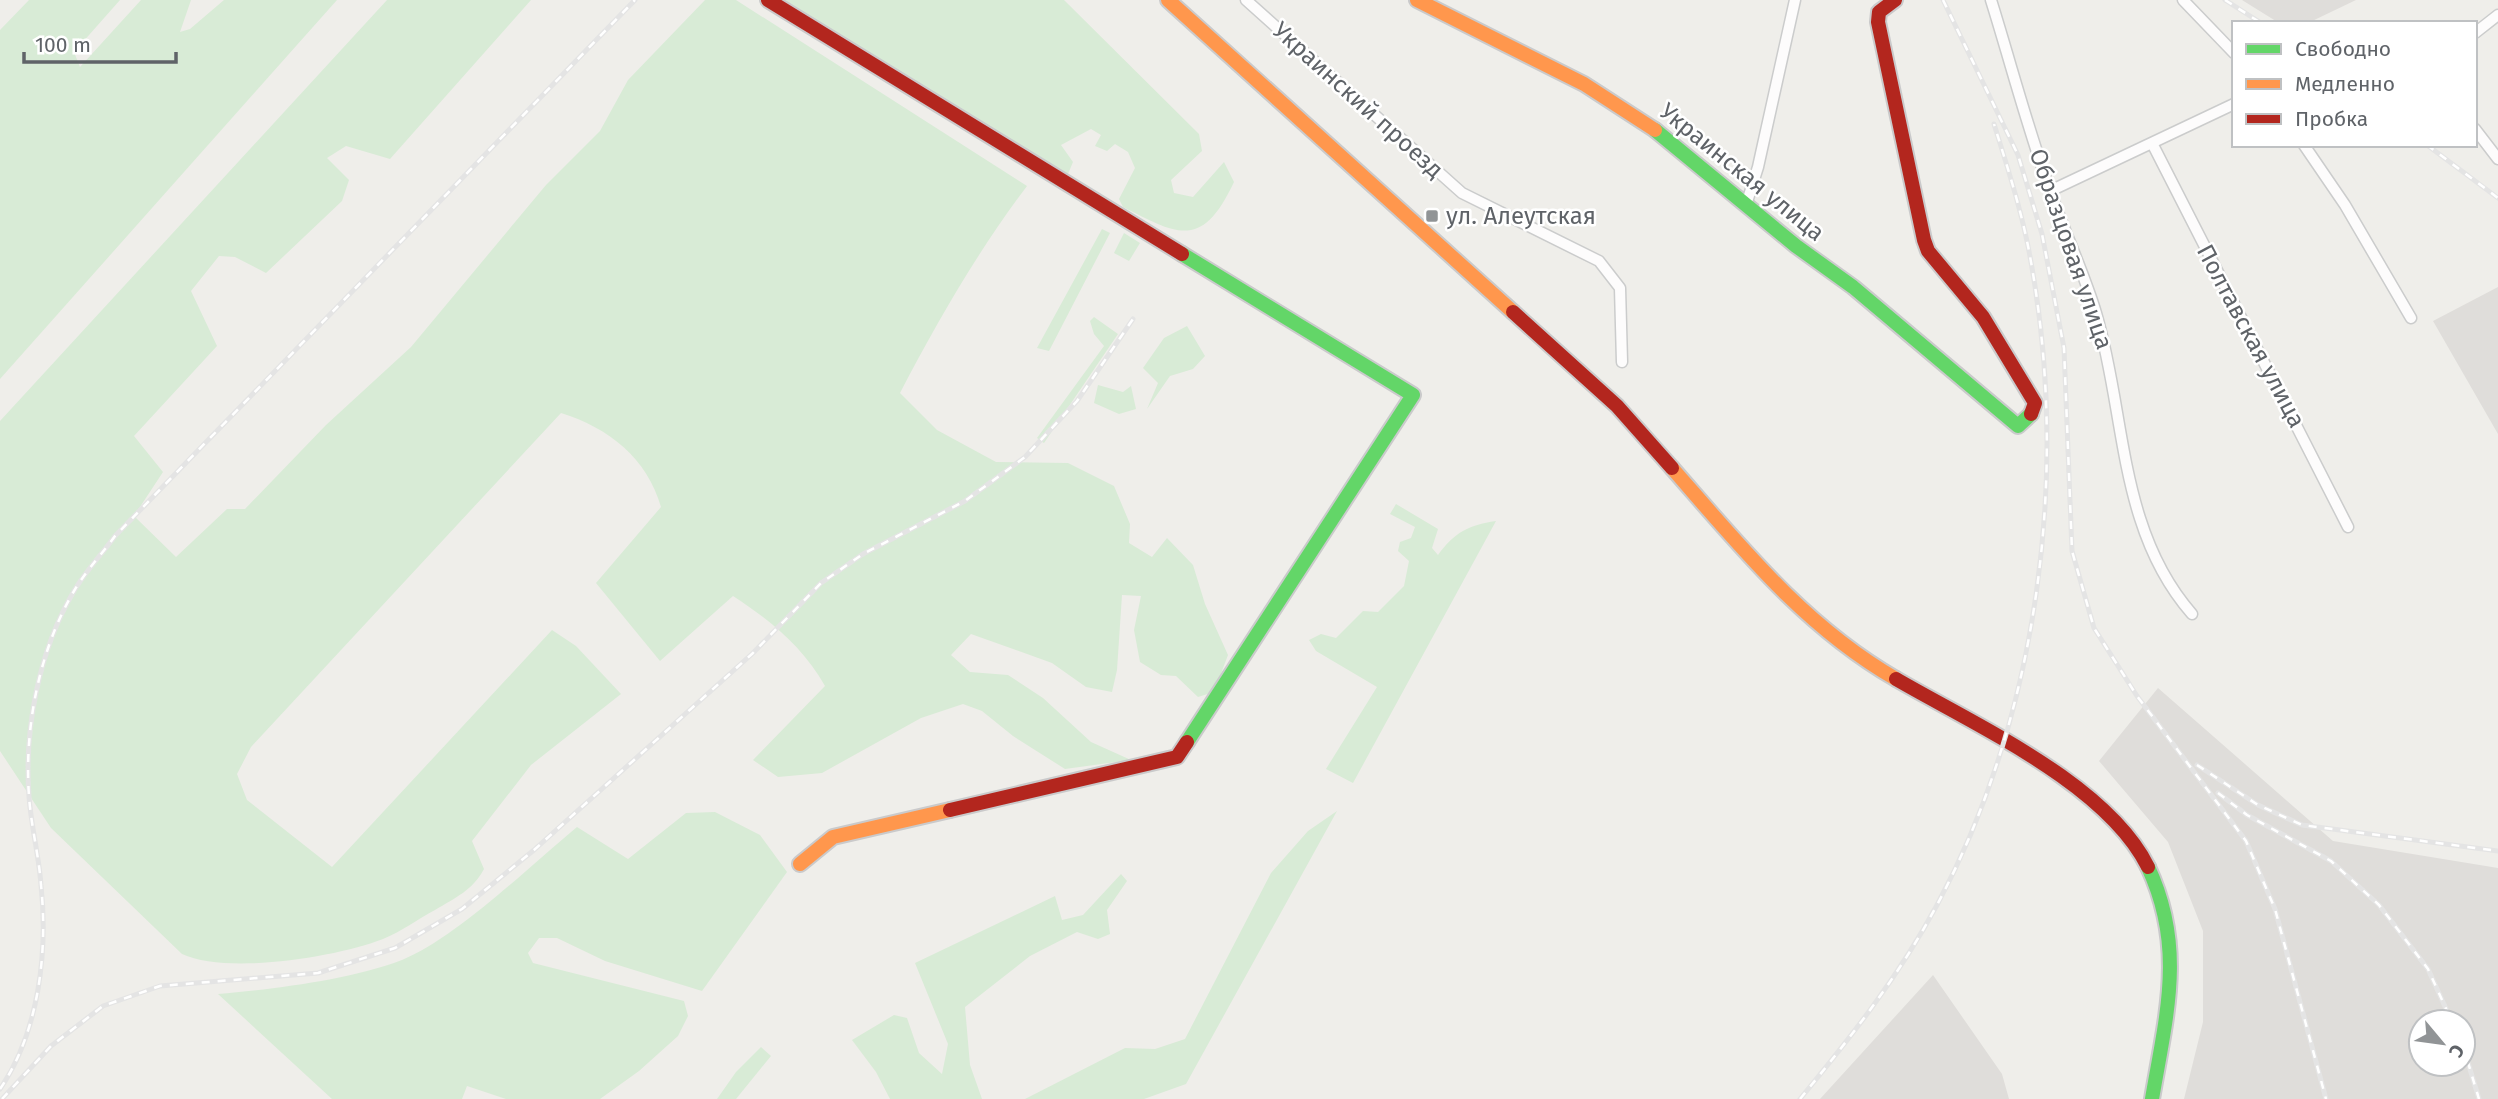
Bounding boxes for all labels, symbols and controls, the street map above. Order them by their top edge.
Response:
street label: Украинский проезд [1267,16,1449,184]
scale bar [24,21,177,65]
legend [2232,21,2477,147]
text: 100 m [35,32,91,58]
text: Свободно [2295,36,2391,62]
text: Медленно [2295,71,2395,97]
street label: Украинская улица [1654,97,1830,247]
text: Пробка [2295,106,2368,132]
street label: Образцовая улица [2024,145,2118,353]
place label: ул. Алеутская [1446,202,1596,230]
marker: ул. Алеутская [1424,208,1440,224]
street label: Полтавская улица [2191,240,2311,432]
north arrow [2407,1008,2477,1078]
text: С [2444,1041,2469,1061]

